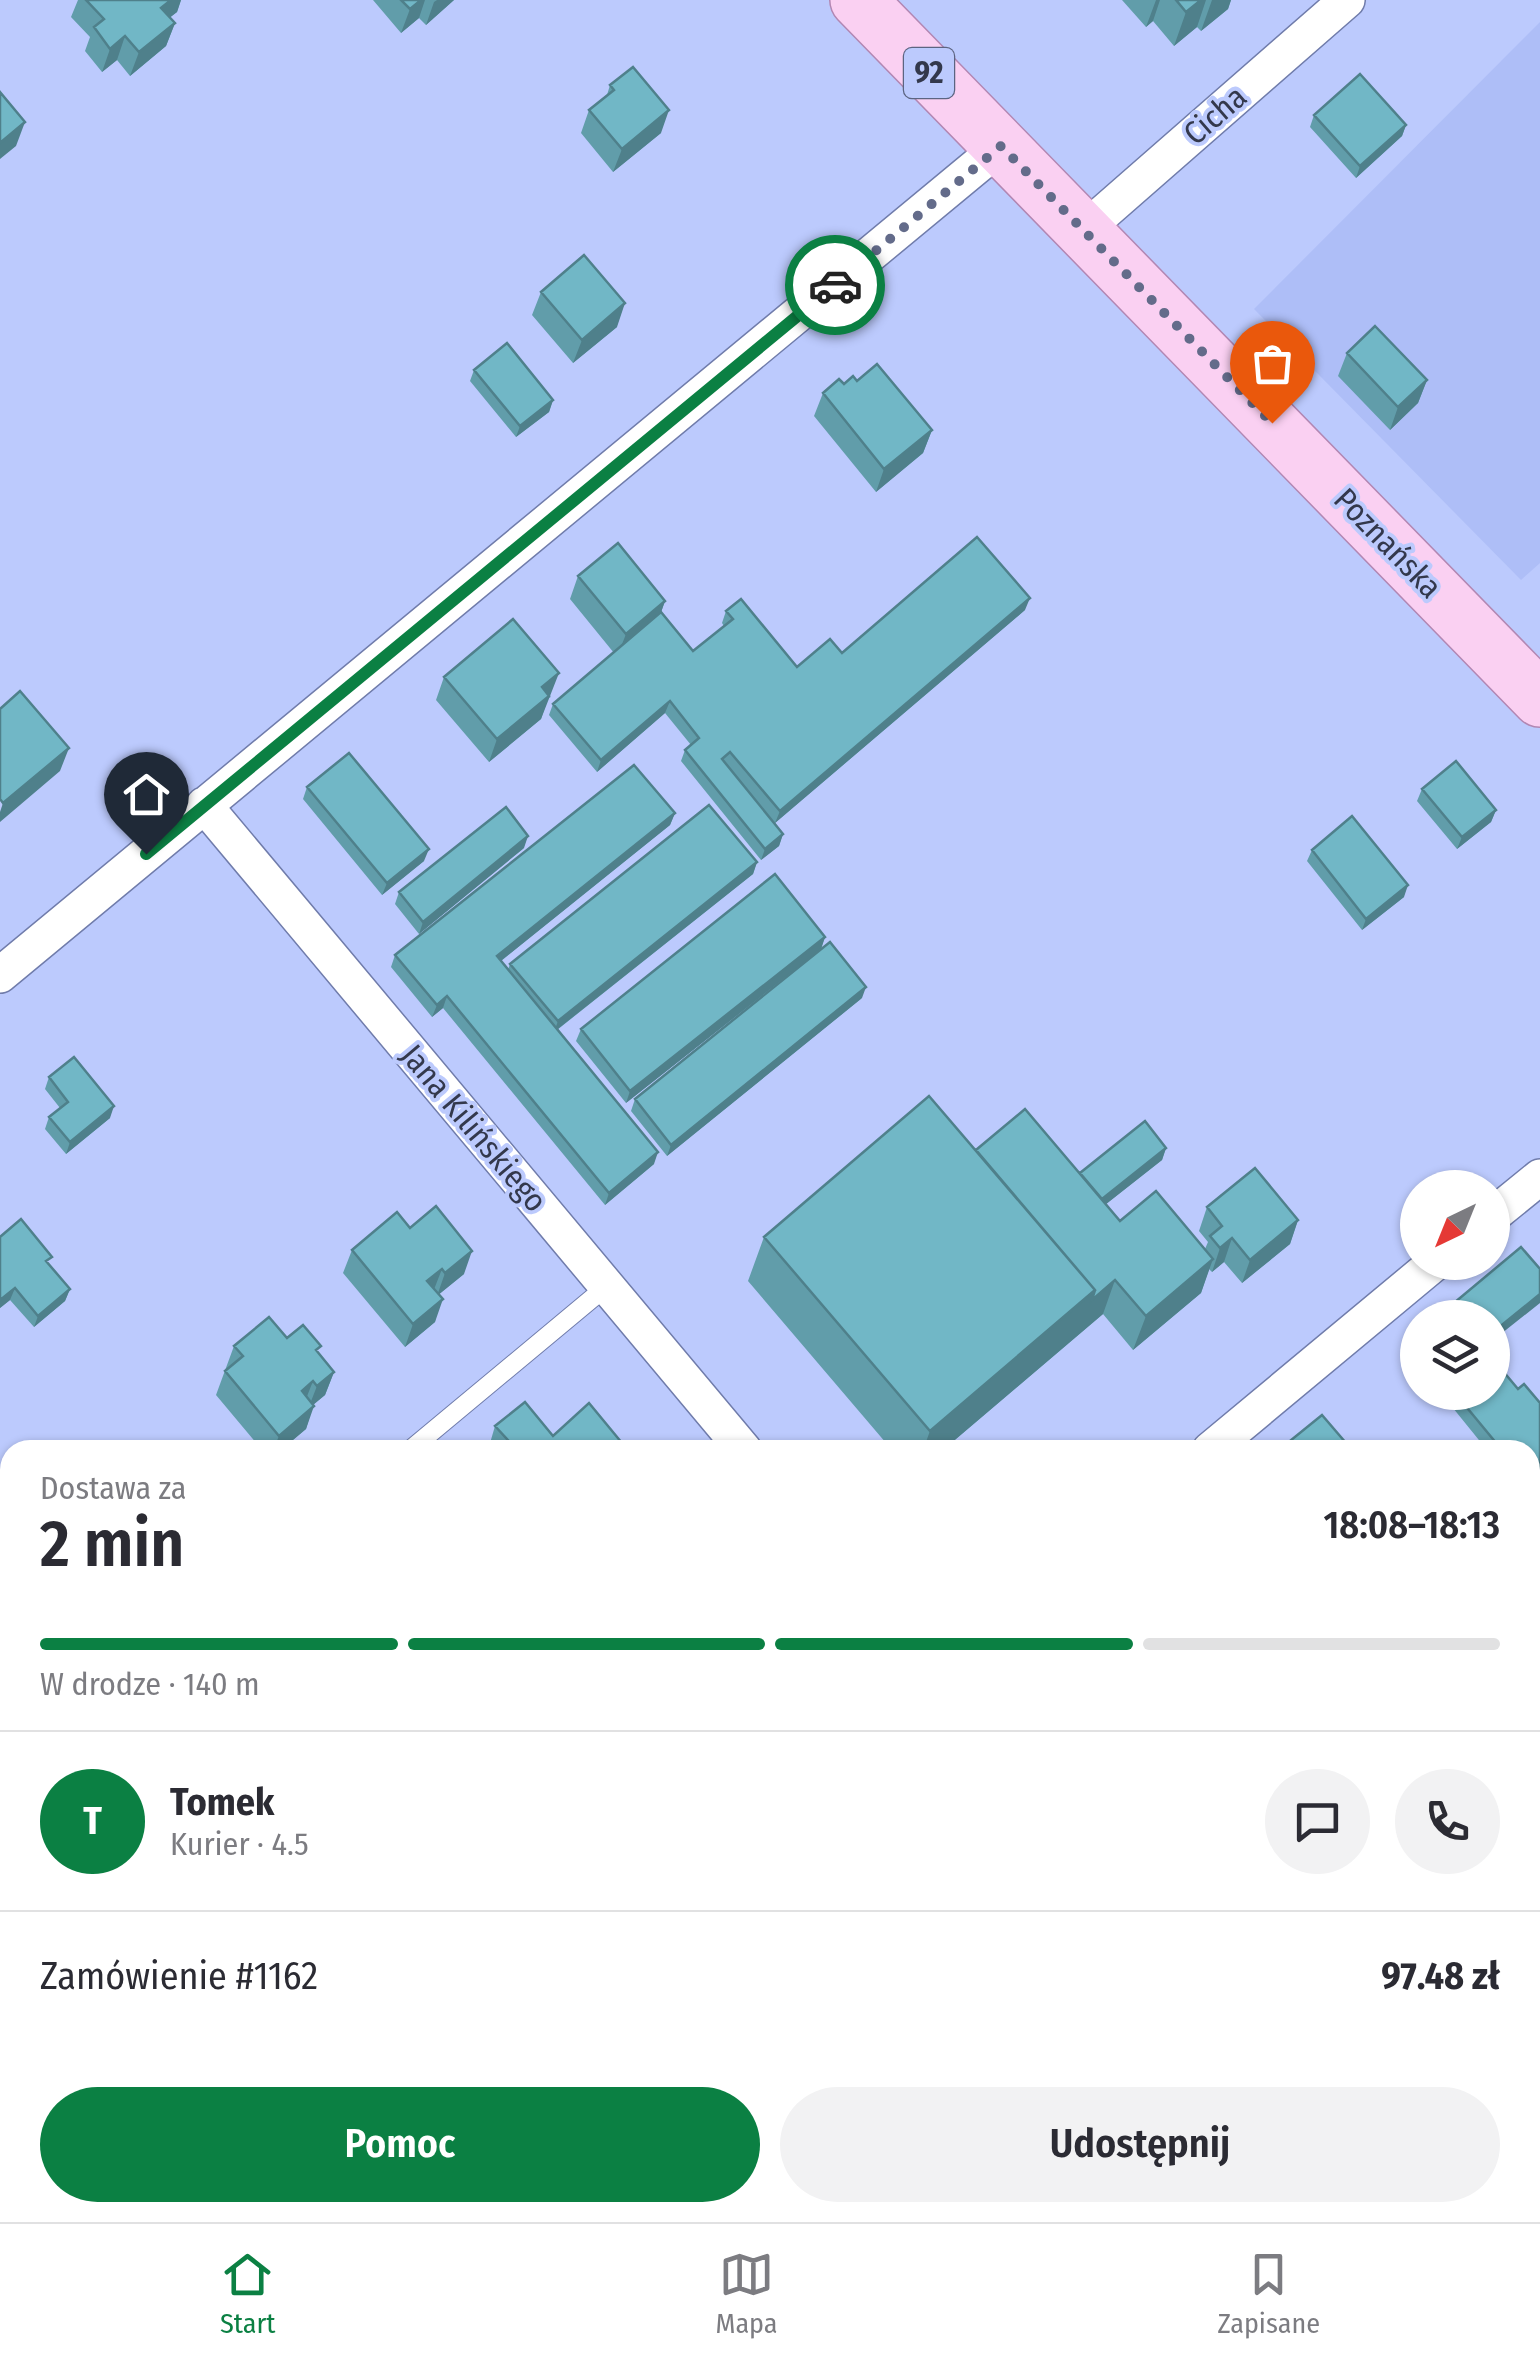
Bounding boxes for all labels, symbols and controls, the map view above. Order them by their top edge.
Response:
road number: 92 [904,48,954,98]
street label: Cicha [1176,78,1254,152]
courier [785,235,885,335]
icon: car [808,258,863,313]
pin [1230,321,1315,424]
icon: bag [1245,336,1300,391]
street label: Poznańska [1326,480,1450,606]
pin [104,752,189,855]
icon: home [119,767,174,822]
street label: Jana Kilińskiego [393,1037,555,1219]
north arrow [1400,1170,1510,1280]
map controls [1400,1170,1510,1410]
button: layers [1400,1300,1510,1410]
text: Dostawa za [40,1469,187,1507]
text: 18:08–18:13 [1323,1502,1500,1548]
text: 2 min [40,1505,184,1583]
text: W drodze · 140 m [40,1665,260,1703]
button: chat [1265,1769,1370,1874]
button: phone [1395,1769,1500,1874]
text: Tomek [170,1779,274,1825]
text: T [83,1798,102,1844]
text: Kurier · 4.5 [170,1825,309,1863]
text: Zamówienie #1162 [40,1953,318,1999]
text: 97.48 zł [1381,1953,1500,1999]
button: Pomoc [40,2087,760,2202]
button: Udostępnij [780,2087,1500,2202]
tab: Start [220,2247,275,2340]
tab: Mapa [715,2247,777,2340]
tab: Zapisane [1217,2247,1320,2340]

